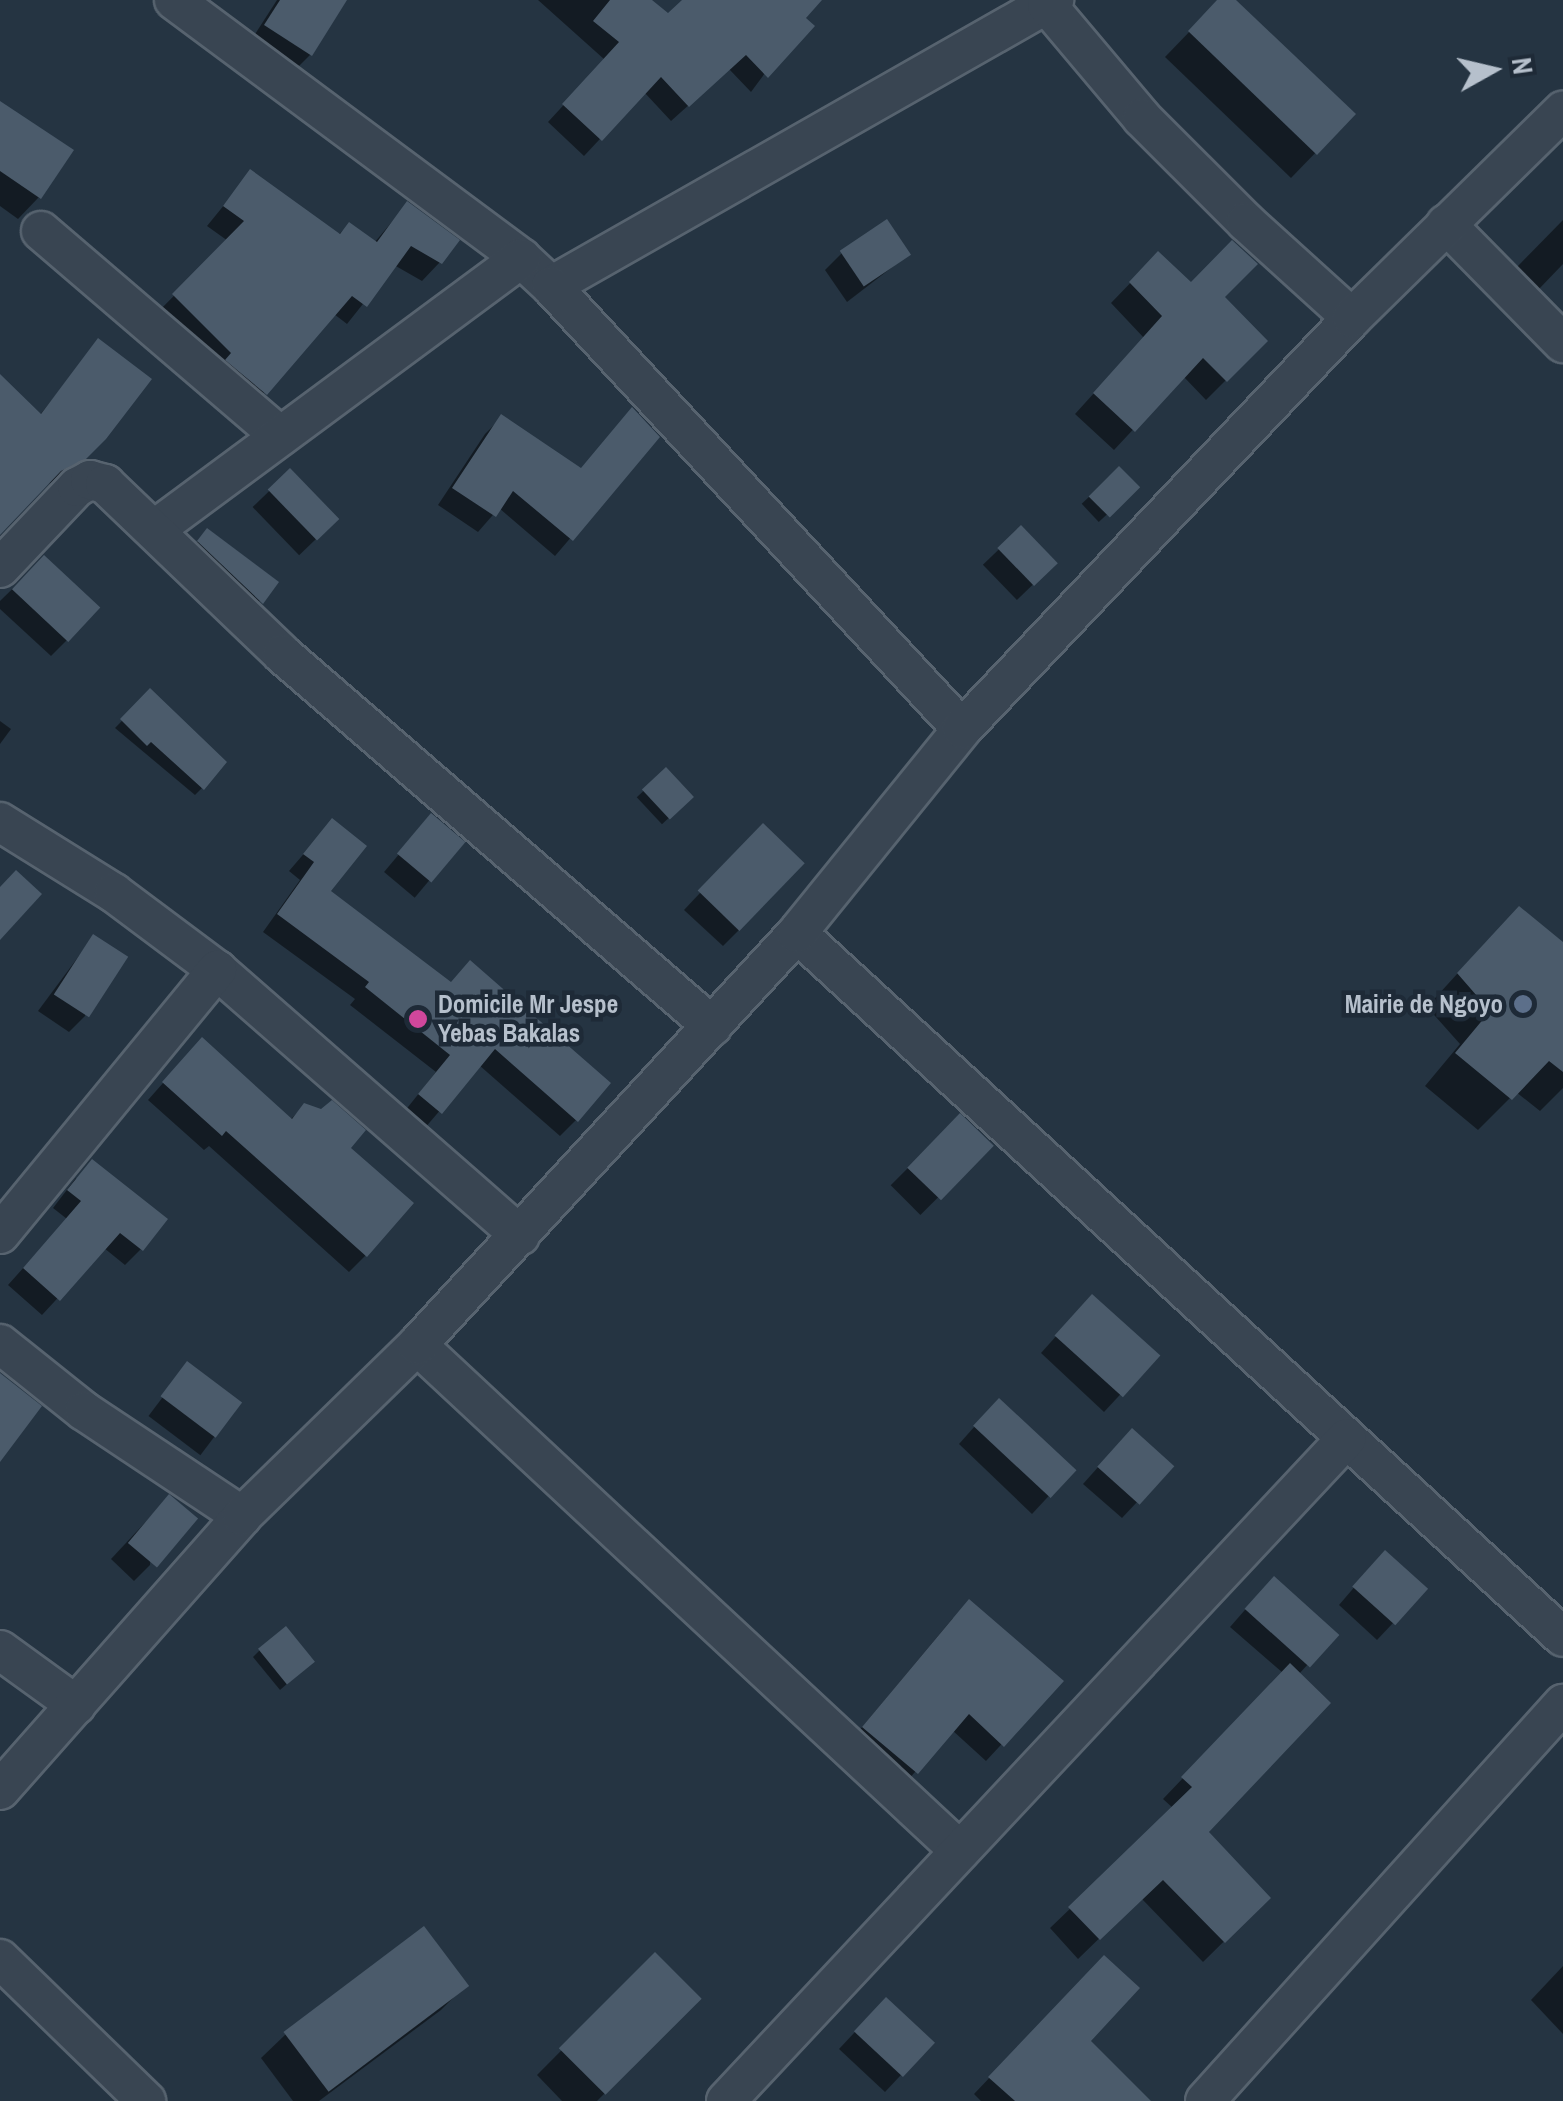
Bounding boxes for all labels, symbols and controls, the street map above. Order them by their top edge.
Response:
north arrow [1443,20,1543,120]
text: N [1503,55,1543,77]
place label: Mairie de Ngoyo [1345,989,1503,1019]
place label: Domicile Mr Jespe Yebas Bakalas [438,990,618,1049]
marker: Mairie de Ngoyo [1512,993,1534,1015]
marker: Domicile Mr Jespe Yebas Bakalas [407,1008,429,1030]

